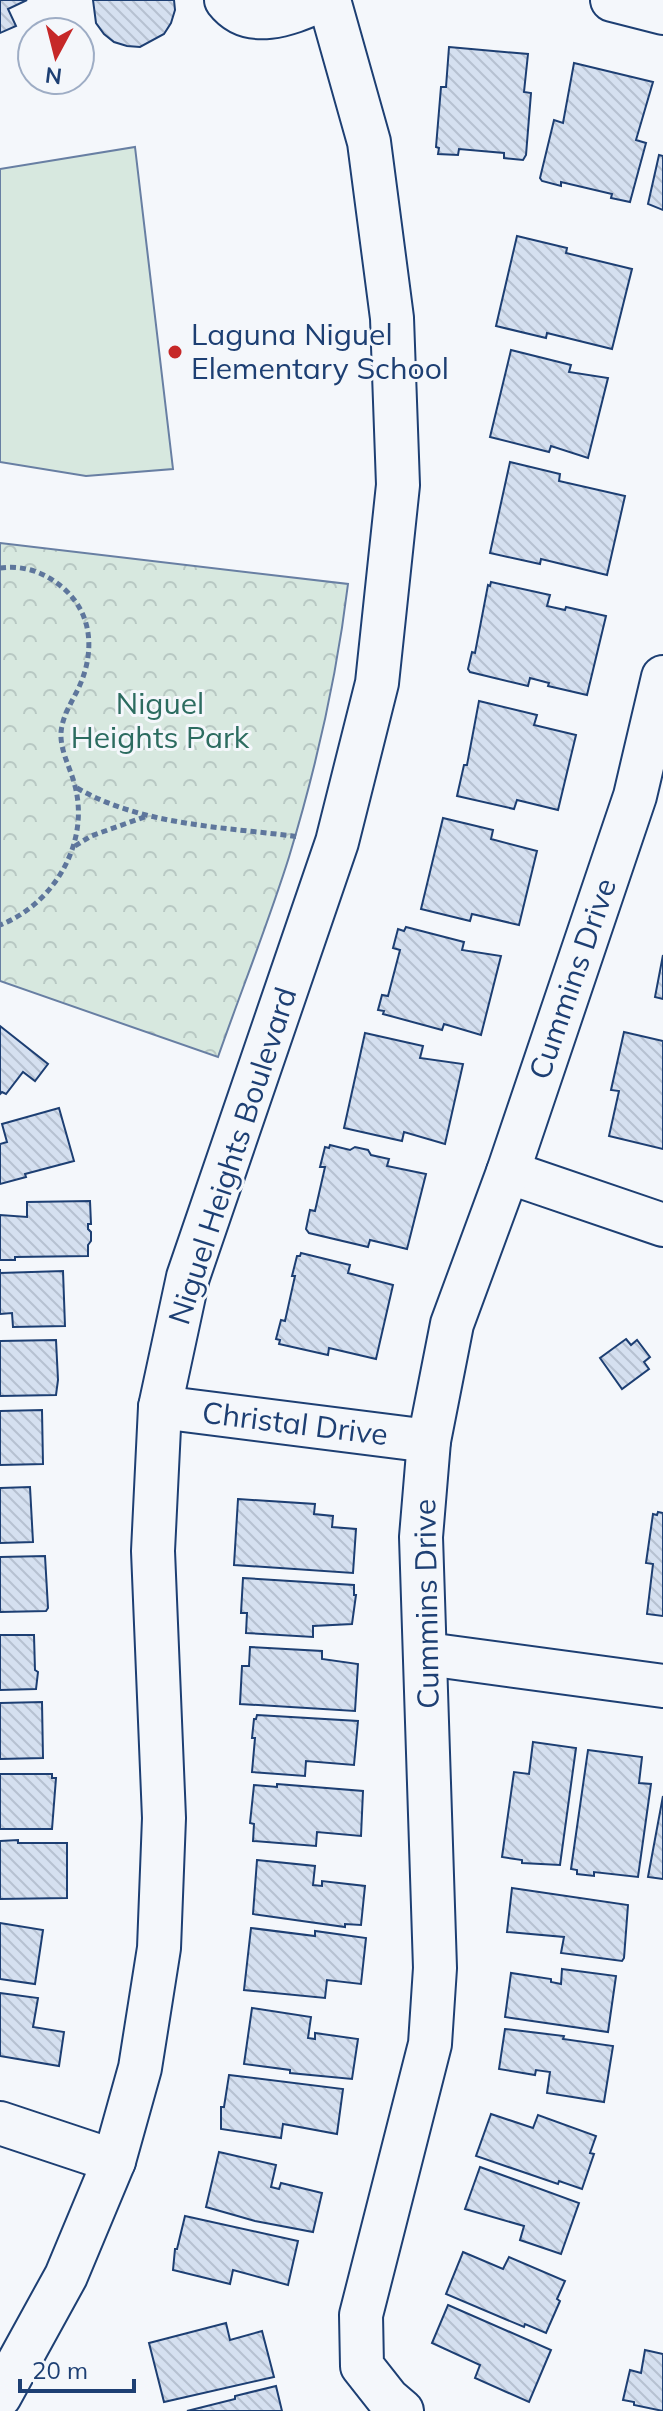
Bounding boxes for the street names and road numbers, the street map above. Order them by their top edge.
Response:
street label: Cummins Drive [520,873,624,1084]
street label: Niguel Heights Boulevard [160,982,305,1329]
street label: Christal Drive [200,1393,390,1453]
street label: Cummins Drive [405,1499,447,1709]

